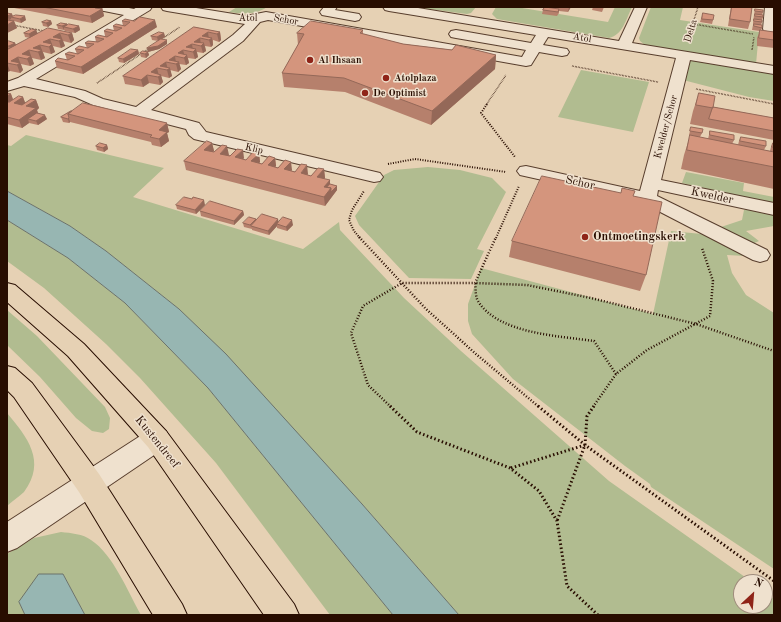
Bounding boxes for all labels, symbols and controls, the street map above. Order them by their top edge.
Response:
street label: Atol [239,12,257,24]
street label: Schor [273,12,299,28]
street label: Delta [682,18,700,44]
street label: Atol [572,30,592,46]
place label: Al Ihsaan [318,54,361,66]
marker: Al Ihsaan [305,55,315,65]
place label: Atolplaza [394,72,437,84]
marker: Atolplaza [381,73,391,83]
place label: De Optimist [373,87,426,99]
marker: De Optimist [360,88,370,98]
street label: Kwelder/Schor [652,94,680,160]
street label: Klip [244,141,264,157]
street label: Schor [564,173,596,193]
street label: Kwelder [689,184,735,208]
place label: Ontmoetingskerk [593,230,685,244]
marker: Ontmoetingskerk [580,232,590,242]
street label: Kustendreef [132,413,182,471]
north arrow [733,574,773,614]
text: N [752,577,764,590]

